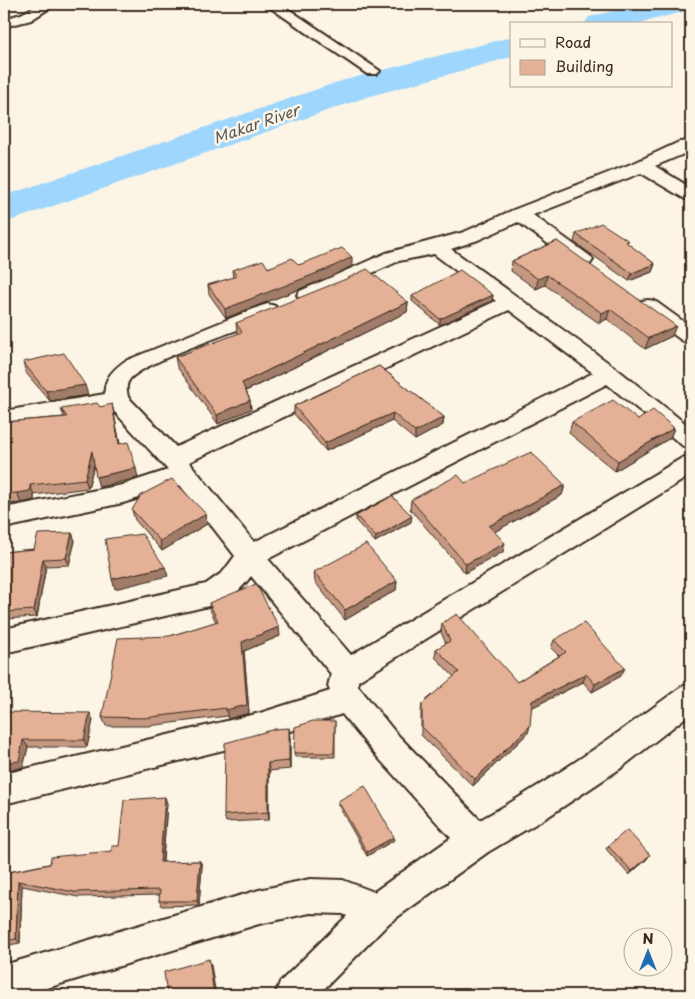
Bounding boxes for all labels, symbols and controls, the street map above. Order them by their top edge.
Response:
legend [510,22,672,88]
text: Road [555,30,591,53]
text: Building [555,54,614,77]
water label: Makar River [210,97,304,148]
north arrow [622,926,672,976]
text: N [642,928,654,949]

